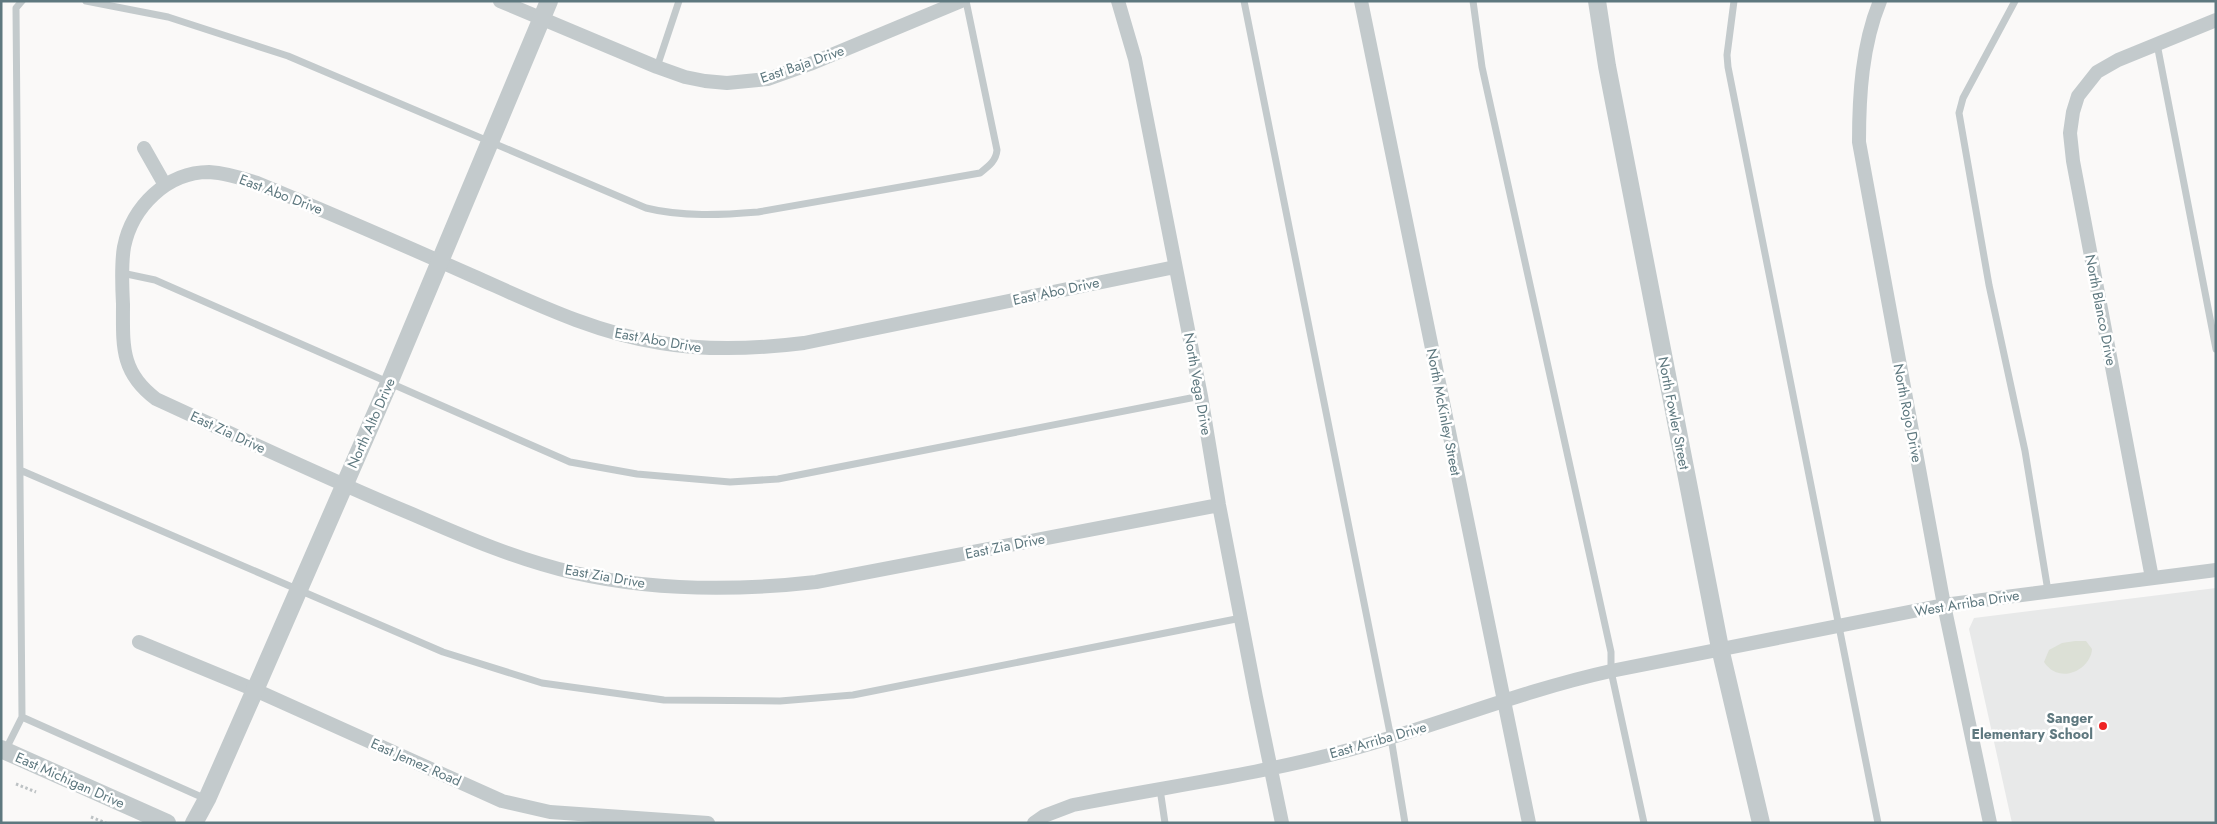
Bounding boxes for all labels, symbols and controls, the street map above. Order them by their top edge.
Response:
street label: East Baja Drive [757,40,847,88]
street label: East Abo Drive [236,169,326,219]
street label: North Blanco Drive [2080,253,2122,367]
street label: East Abo Drive [1011,272,1101,310]
street label: East Abo Drive [613,323,703,357]
street label: North Vega Drive [1179,331,1217,437]
street label: North McKinley Street [1422,347,1466,478]
street label: North Fowler Street [1653,355,1695,472]
street label: North Rojo Drive [1889,362,1927,464]
street label: North Alto Drive [342,375,400,471]
street label: East Zia Drive [187,406,269,458]
street label: East Zia Drive [963,528,1047,564]
street label: East Zia Drive [563,559,647,593]
street label: West Arriba Drive [1913,585,2021,621]
place label: Sanger Elementary School [1972,708,2093,744]
street label: East Arriba Drive [1327,717,1429,763]
marker: Sanger Elementary School [2097,720,2109,732]
street label: East Jemez Road [368,733,464,791]
street label: East Michigan Drive [12,747,128,813]

